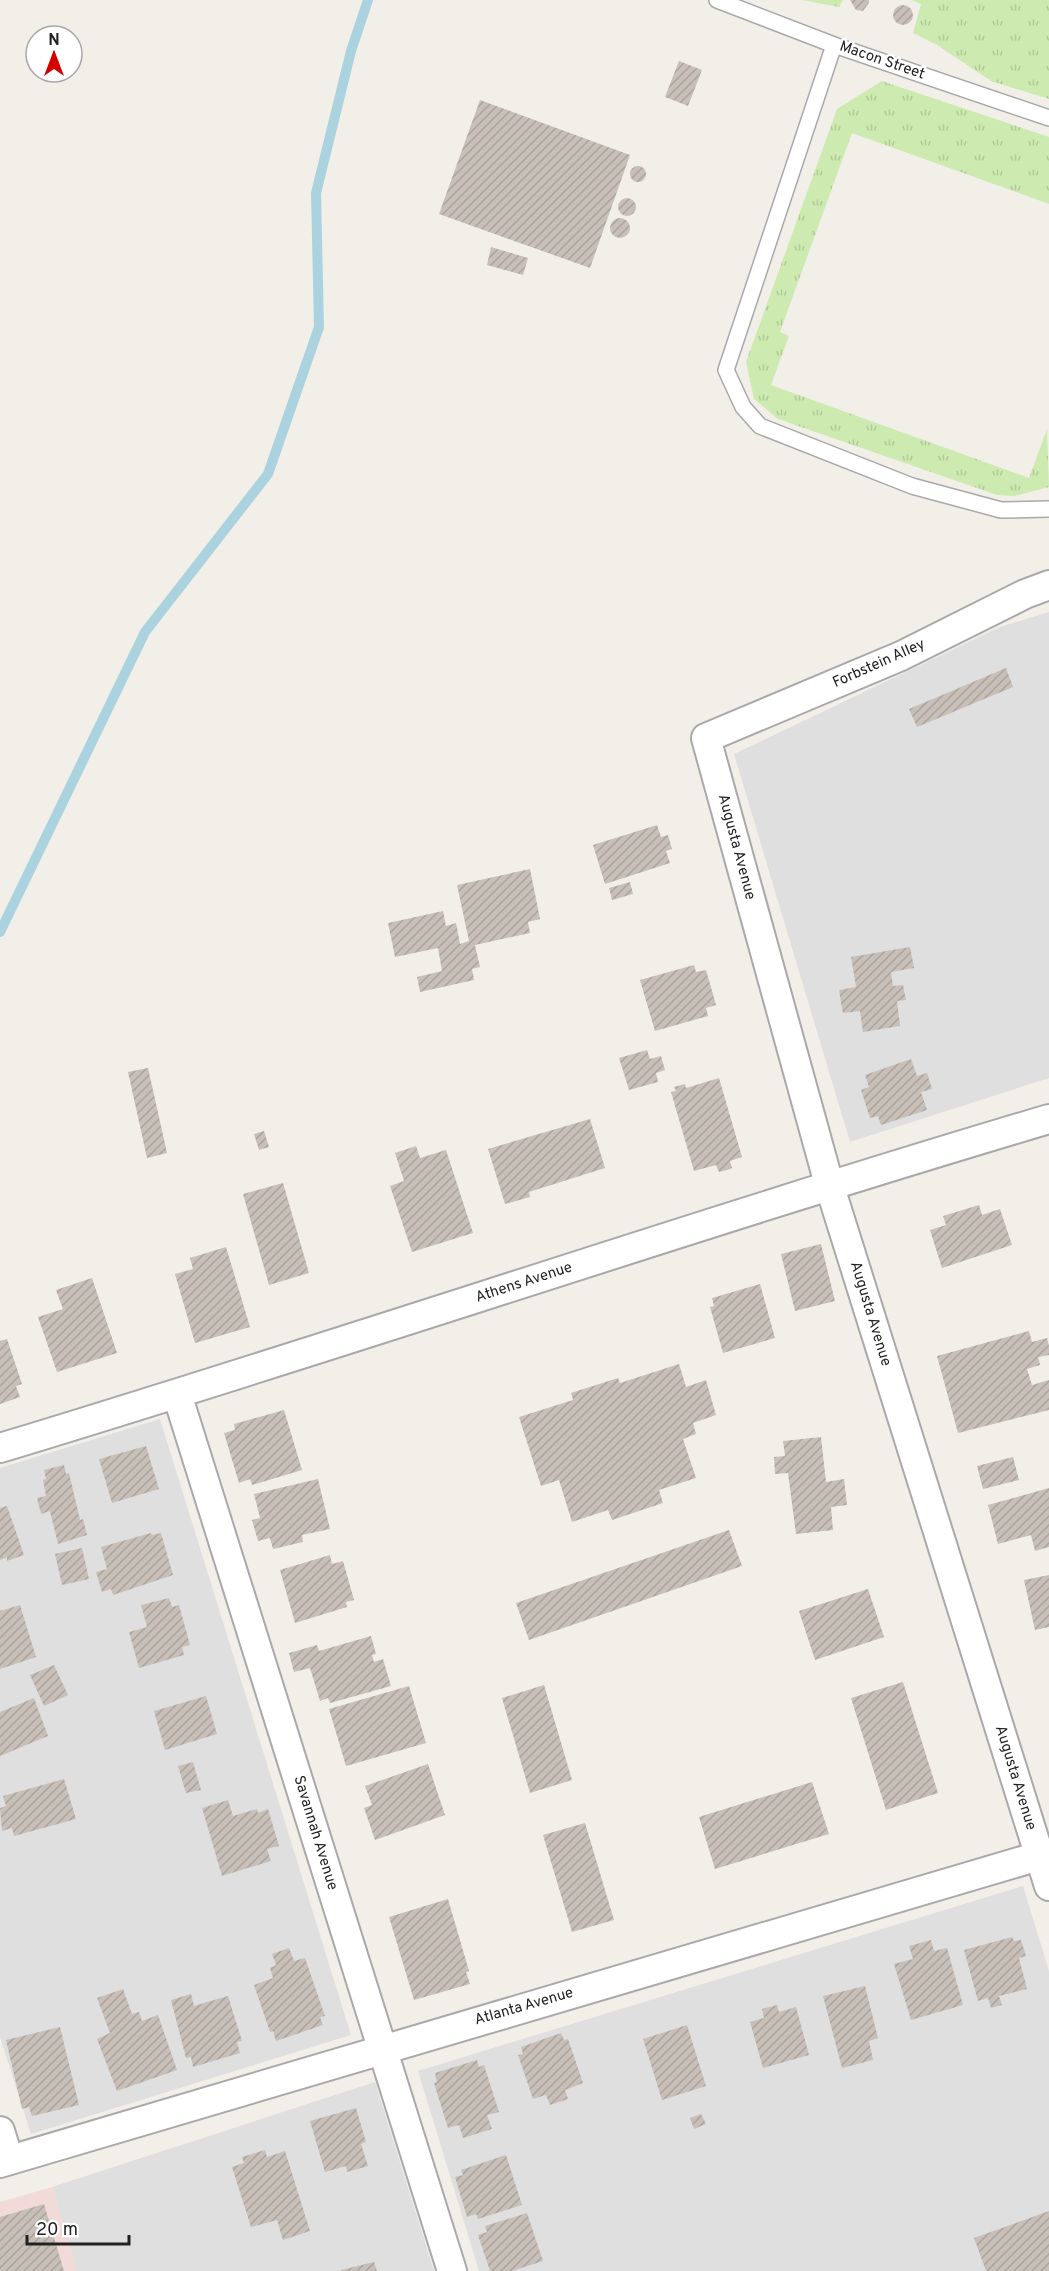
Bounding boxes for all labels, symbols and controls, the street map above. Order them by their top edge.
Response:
north arrow [24,24,84,84]
text: N [48,31,60,51]
street label: Macon Street [837,38,927,84]
street label: Forbstein Alley [830,635,928,693]
street label: Augusta Avenue [713,792,759,902]
street label: Athens Avenue [473,1258,575,1308]
street label: Augusta Avenue [845,1259,895,1369]
street label: Augusta Avenue [990,1723,1040,1833]
street label: Savannah Avenue [289,1773,341,1893]
street label: Atlanta Avenue [472,1984,576,2030]
scale bar [27,2208,129,2246]
text: 20 m [36,2219,78,2242]

